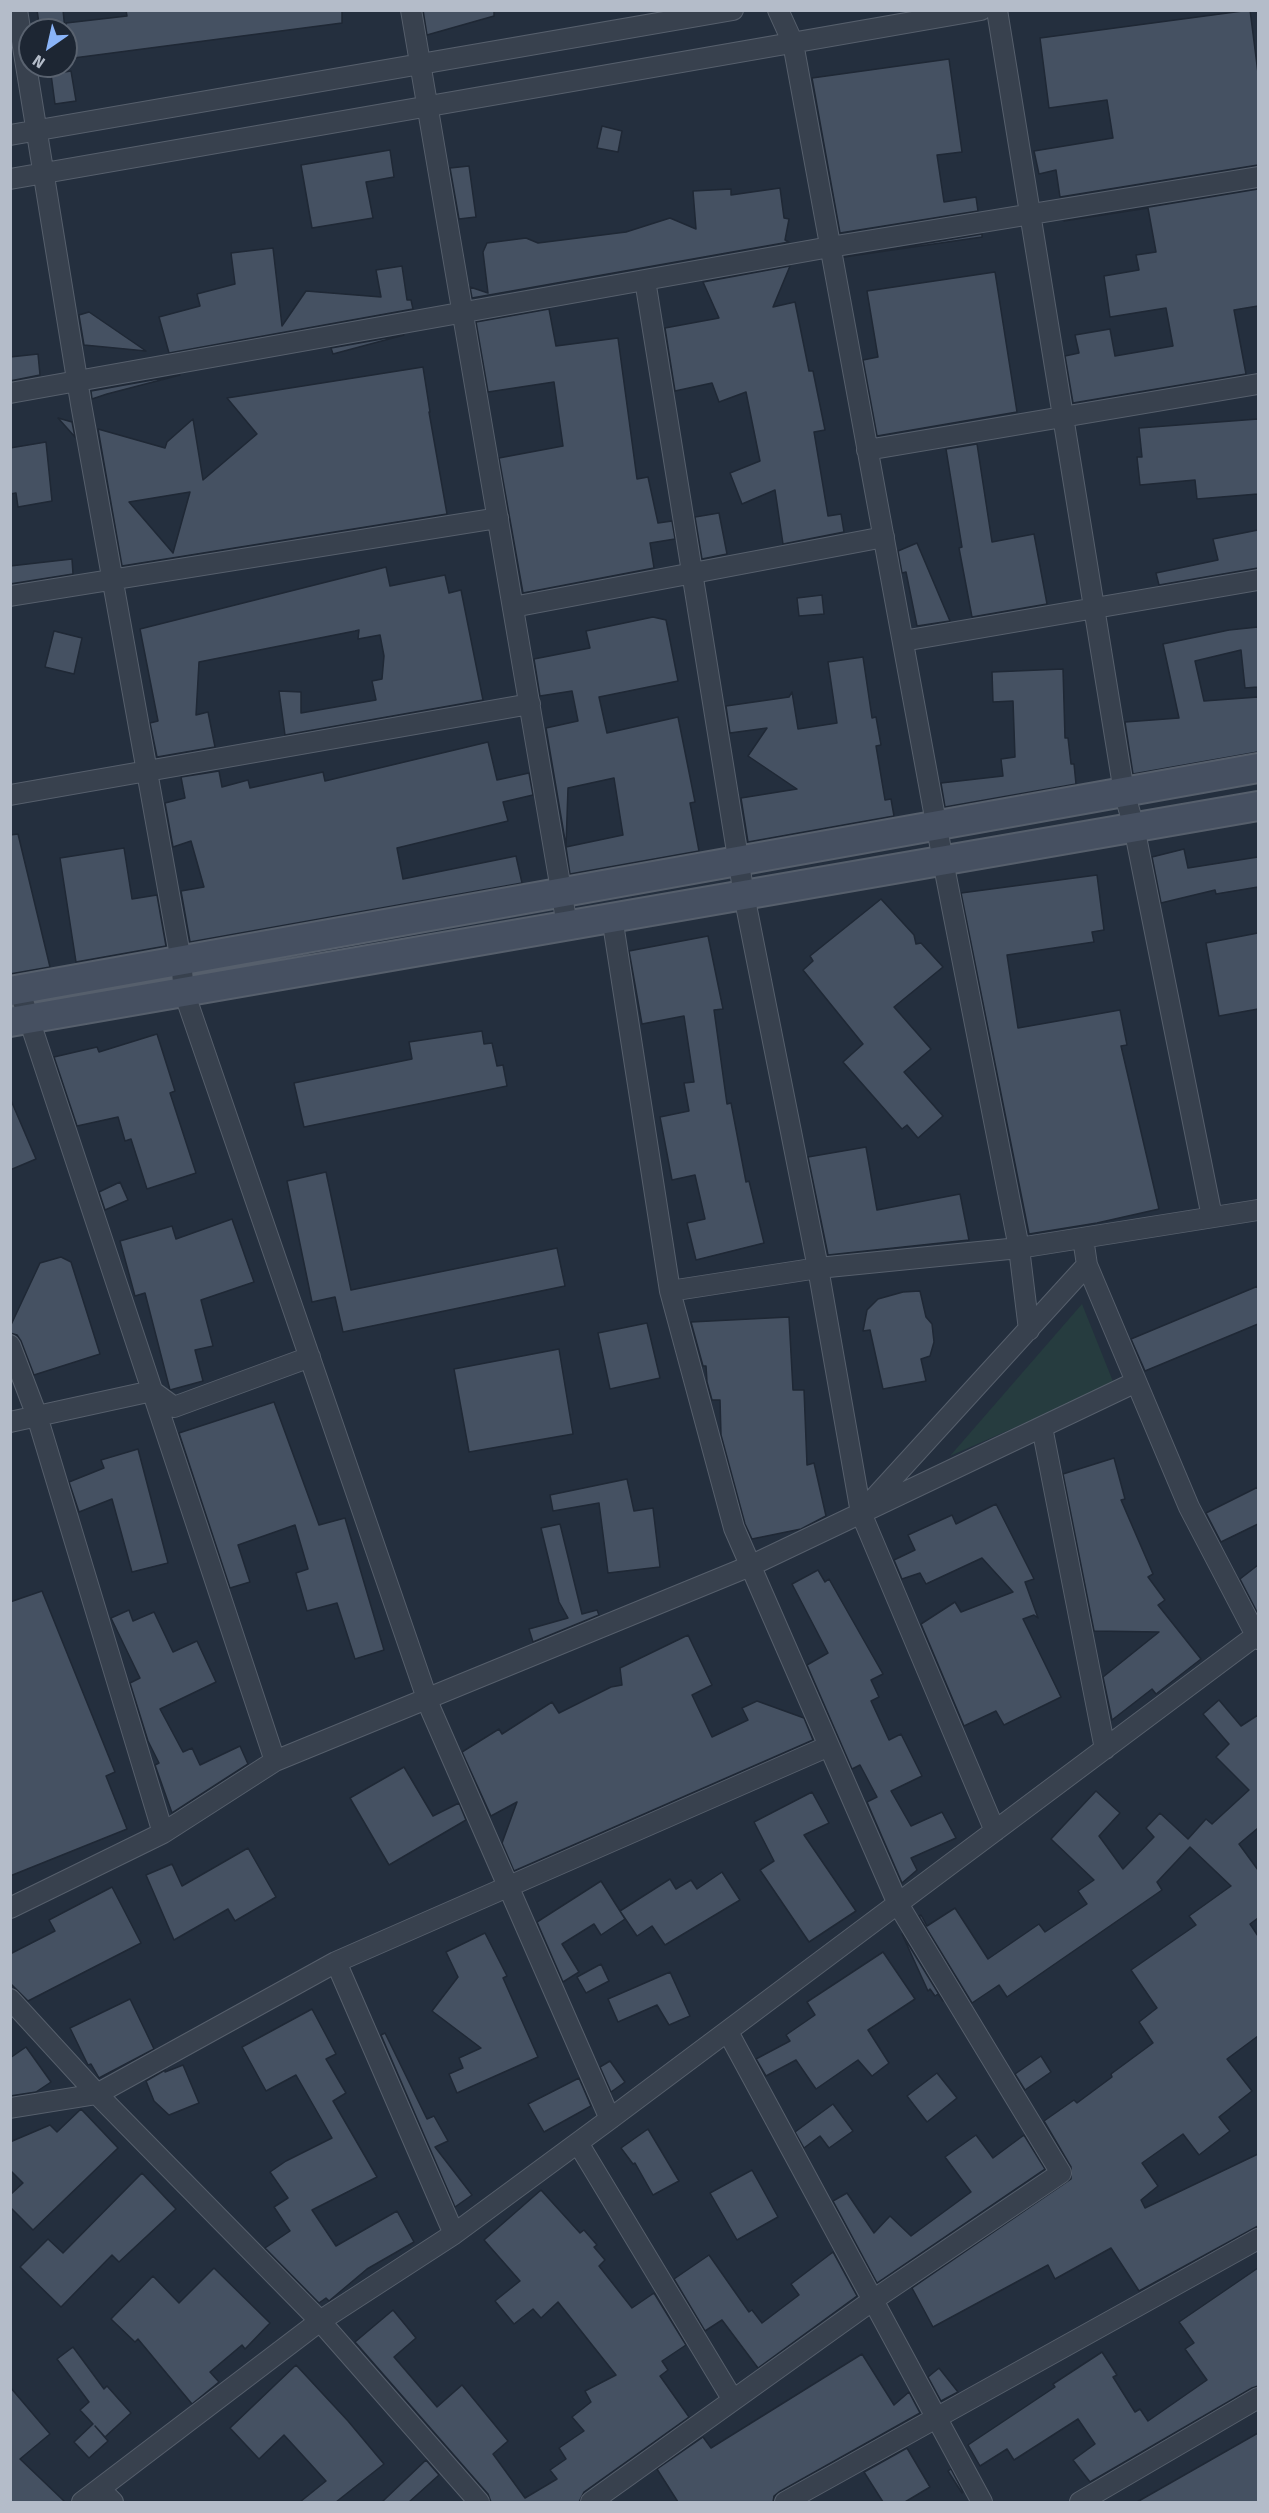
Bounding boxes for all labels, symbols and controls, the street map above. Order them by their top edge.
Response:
north arrow [18,18,78,78]
text: N [29,51,48,73]

